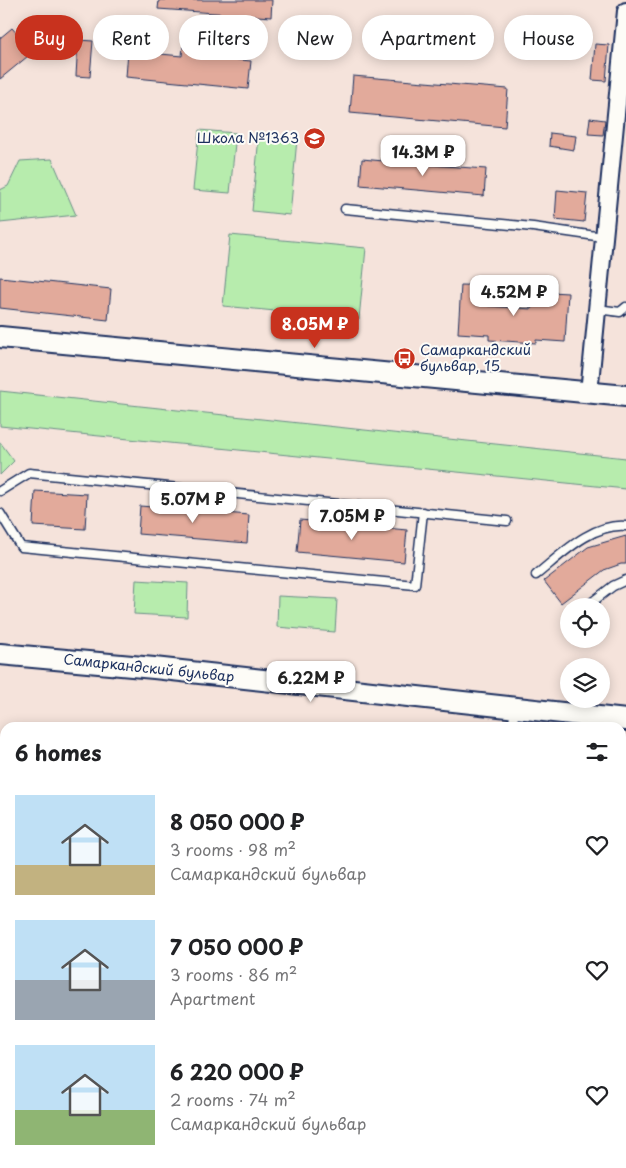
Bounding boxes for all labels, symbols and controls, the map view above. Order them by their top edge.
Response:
chip: Buy [15,15,83,60]
chip: Rent [93,15,169,60]
chip: Filters [179,15,268,60]
chip: New [278,15,352,60]
chip: Apartment [362,15,494,60]
chip: House [504,15,593,60]
school or university icon: Школа №1363 [303,126,327,150]
place label: Школа №1363 [197,127,299,148]
pin: 14.3M ₽ [377,134,469,177]
text: 14.3M ₽ [392,139,454,163]
pin: 4.52M ₽ [468,274,560,317]
text: 4.52M ₽ [481,279,547,303]
pin: 8.05M ₽ [269,306,361,349]
text: 8.05M ₽ [282,311,348,335]
place label: Самаркандский бульвар, 15 [420,339,531,376]
bus stop icon: Самаркандский бульвар, 15 [392,346,416,370]
pin: 5.07M ₽ [147,482,239,524]
text: 5.07M ₽ [160,486,226,510]
pin: 7.05M ₽ [306,498,398,541]
text: 7.05M ₽ [319,503,385,527]
map controls [560,598,610,708]
button: locate [560,598,610,648]
street label: Самаркандский бульвар [63,648,236,687]
button: layers [560,658,610,708]
pin: 6.22M ₽ [265,660,357,703]
text: 6.22M ₽ [277,665,345,689]
text: 6 homes [15,736,101,768]
icon: filters [583,738,611,766]
text: 8 050 000 ₽ [170,805,305,837]
icon: home [55,815,115,875]
icon: heart [583,831,611,859]
text: 3 rooms · 98 m² [170,837,296,861]
text: Самаркандский бульвар [170,861,366,885]
text: 7 050 000 ₽ [170,930,303,962]
icon: home [55,940,115,1000]
icon: heart [583,956,611,984]
text: 3 rooms · 86 m² [170,962,297,986]
text: Apartment [170,986,255,1010]
text: 6 220 000 ₽ [170,1055,304,1087]
icon: home [55,1065,115,1125]
icon: heart [583,1081,611,1109]
text: 2 rooms · 74 m² [170,1087,296,1111]
text: Самаркандский бульвар [170,1111,366,1135]

